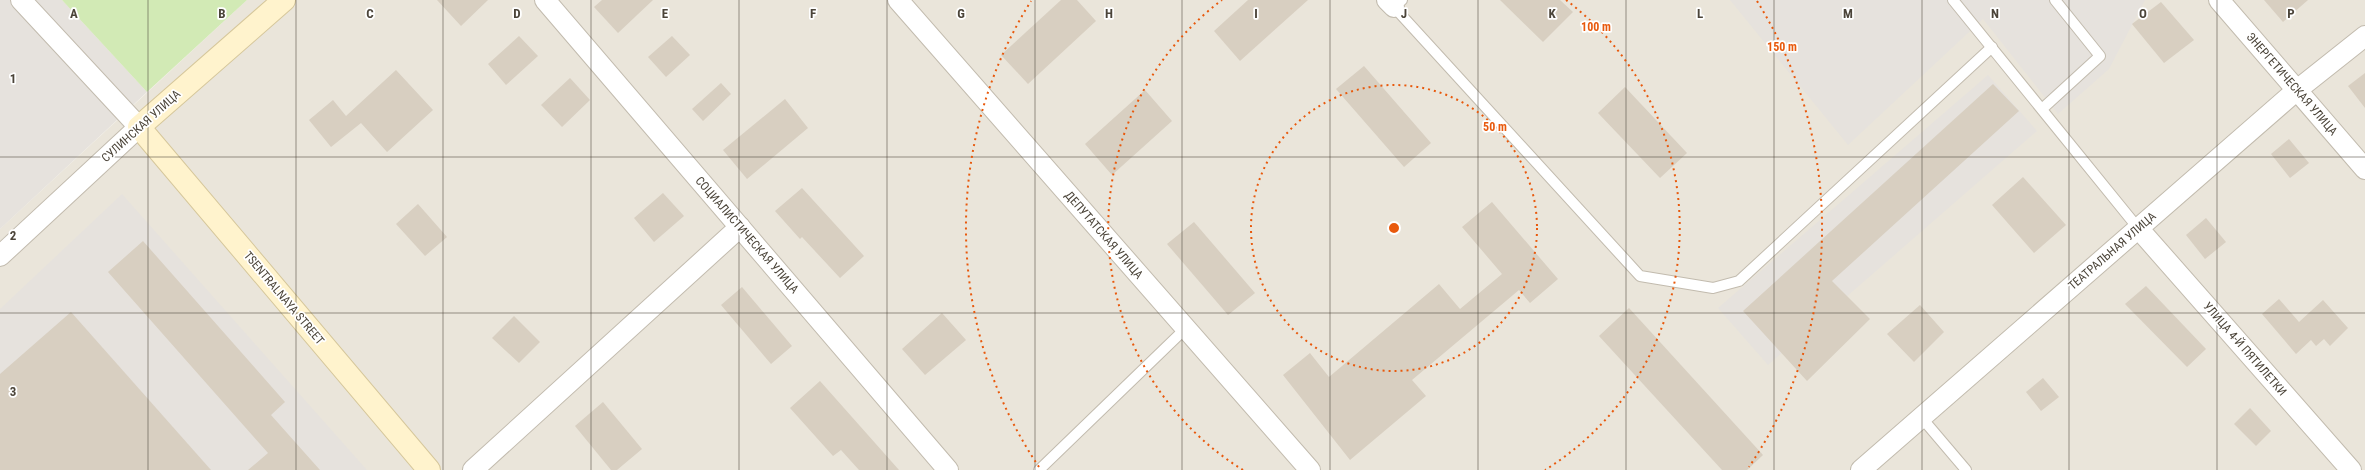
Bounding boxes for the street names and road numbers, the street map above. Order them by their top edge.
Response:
street label: ЭНЕРГЕТИЧЕСКАЯ УЛИЦА [2244,30,2340,138]
street label: СУЛИНСКАЯ УЛИЦА [99,87,183,165]
street label: СОЦИАЛИСТИЧЕСКАЯ УЛИЦА [692,174,802,296]
street label: ДЕПУТАТСКАЯ УЛИЦА [1062,188,1146,282]
street label: ТЕАТРАЛЬНАЯ УЛИЦА [2065,209,2159,293]
street label: TSENTRALNAYA STREET [241,249,327,347]
street label: УЛИЦА 4-Й ПЯТИЛЕТКИ [2201,299,2290,399]

